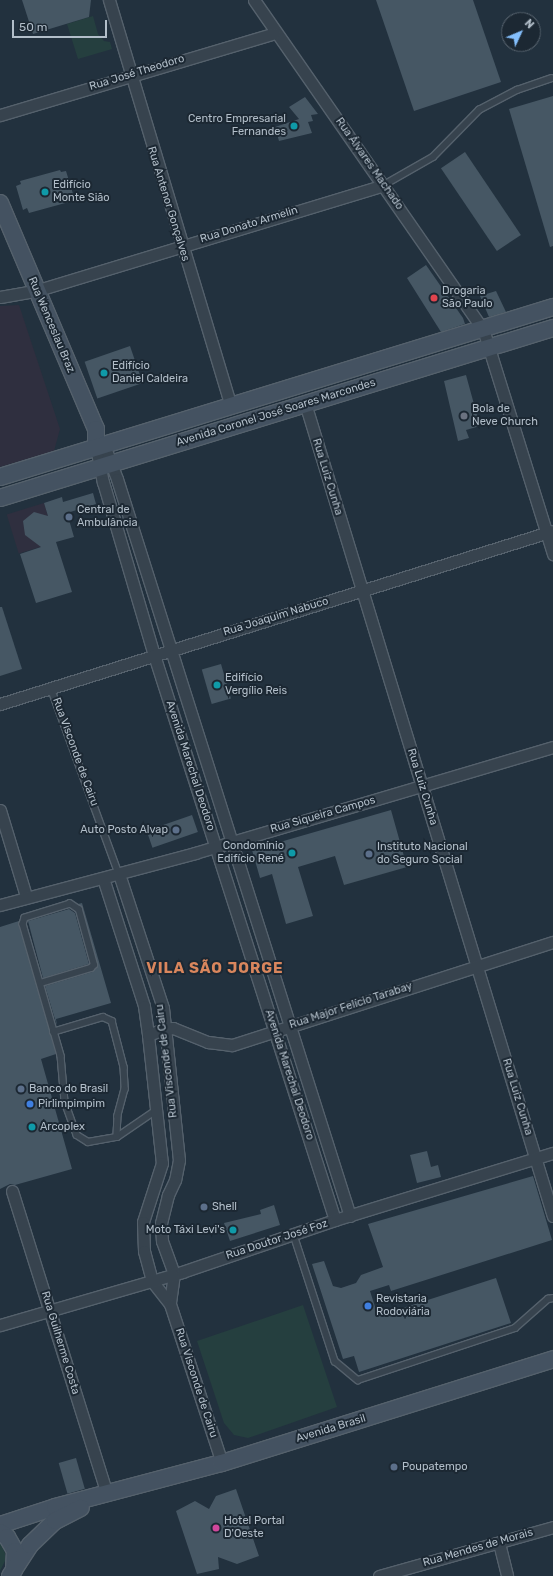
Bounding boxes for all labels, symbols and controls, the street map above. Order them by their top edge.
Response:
scale bar [14,12,109,38]
north arrow [501,12,541,52]
text: N [522,17,537,31]
text: 50 m [19,20,47,34]
street label: Rua José Theodoro [88,52,186,94]
place label: Centro Empresarial Fernandes [188,113,286,139]
street label: Rua Álvares Machado [332,115,406,213]
marker: Centro Empresarial Fernandes [289,121,299,131]
street label: Rua Antenor Gonçalves [144,145,192,263]
place label: Edifício Monte Sião [53,179,110,205]
marker: Edifício Monte Sião [40,187,50,197]
street label: Rua Donato Armelin [198,204,300,246]
street label: Rua Wenceslau Braz [25,275,77,375]
place label: Drogaria São Paulo [442,285,493,311]
marker: Drogaria São Paulo [429,293,439,303]
place label: Edifício Daniel Caldeira [112,360,188,386]
marker: Edifício Daniel Caldeira [99,368,109,378]
street label: Avenida Coronel José Soares Marcondes [175,376,377,450]
place label: Bola de Neve Church [472,403,538,429]
marker: Bola de Neve Church [459,411,469,421]
street label: Rua Luiz Cunha [309,437,345,517]
place label: Central de Ambulância [77,504,138,530]
marker: Central de Ambulância [64,512,74,522]
street label: Rua Joaquim Nabuco [222,595,330,639]
place label: Edifício Vergílio Reis [225,672,287,698]
marker: Edifício Vergílio Reis [212,680,222,690]
street label: Rua Visconde de Cairu [49,696,101,808]
street label: Avenida Marechal Deodoro [163,699,217,833]
street label: Rua Luiz Cunha [404,747,440,827]
street label: Rua Siqueira Campos [269,794,377,836]
place label: Auto Posto Alvap [80,823,168,837]
marker: Auto Posto Alvap [171,825,181,835]
place label: Condomínio Edifício René [217,840,284,866]
place label: Instituto Nacional do Seguro Social [377,841,468,867]
marker: Condomínio Edifício René [287,848,297,858]
marker: Instituto Nacional do Seguro Social [364,849,374,859]
district label: VILA SÃO JORGE [146,960,284,978]
street label: Rua Major Felício Tarabay [288,980,414,1032]
street label: Rua Visconde de Cairu [153,1003,181,1119]
street label: Avenida Marechal Deodoro [262,1008,316,1142]
street label: Rua Luiz Cunha [499,1057,535,1137]
place label: Banco do Brasil [29,1082,108,1096]
marker: Banco do Brasil [16,1084,26,1094]
place label: Pirlimpimpim [38,1097,105,1111]
marker: Pirlimpimpim [25,1099,35,1109]
place label: Arcoplex [40,1120,85,1134]
marker: Arcoplex [27,1122,37,1132]
place label: Shell [212,1200,237,1214]
marker: Shell [199,1202,209,1212]
street label: Rua Doutor José Foz [224,1217,330,1263]
place label: Moto Táxi Levi's [145,1223,225,1237]
marker: Moto Táxi Levi's [228,1225,238,1235]
street label: Rua Guilherme Costa [38,1290,82,1396]
place label: Revistaria Rodoviária [376,1293,430,1319]
marker: Revistaria Rodoviária [363,1301,373,1311]
street label: Rua Visconde de Cairu [172,1326,220,1440]
street label: Avenida Brasil [295,1412,367,1446]
place label: Poupatempo [402,1460,468,1474]
marker: Poupatempo [389,1462,399,1472]
place label: Hotel Portal D'Oeste [224,1515,284,1541]
marker: Hotel Portal D'Oeste [211,1523,221,1533]
street label: Rua Mendes de Morais [421,1526,535,1570]

